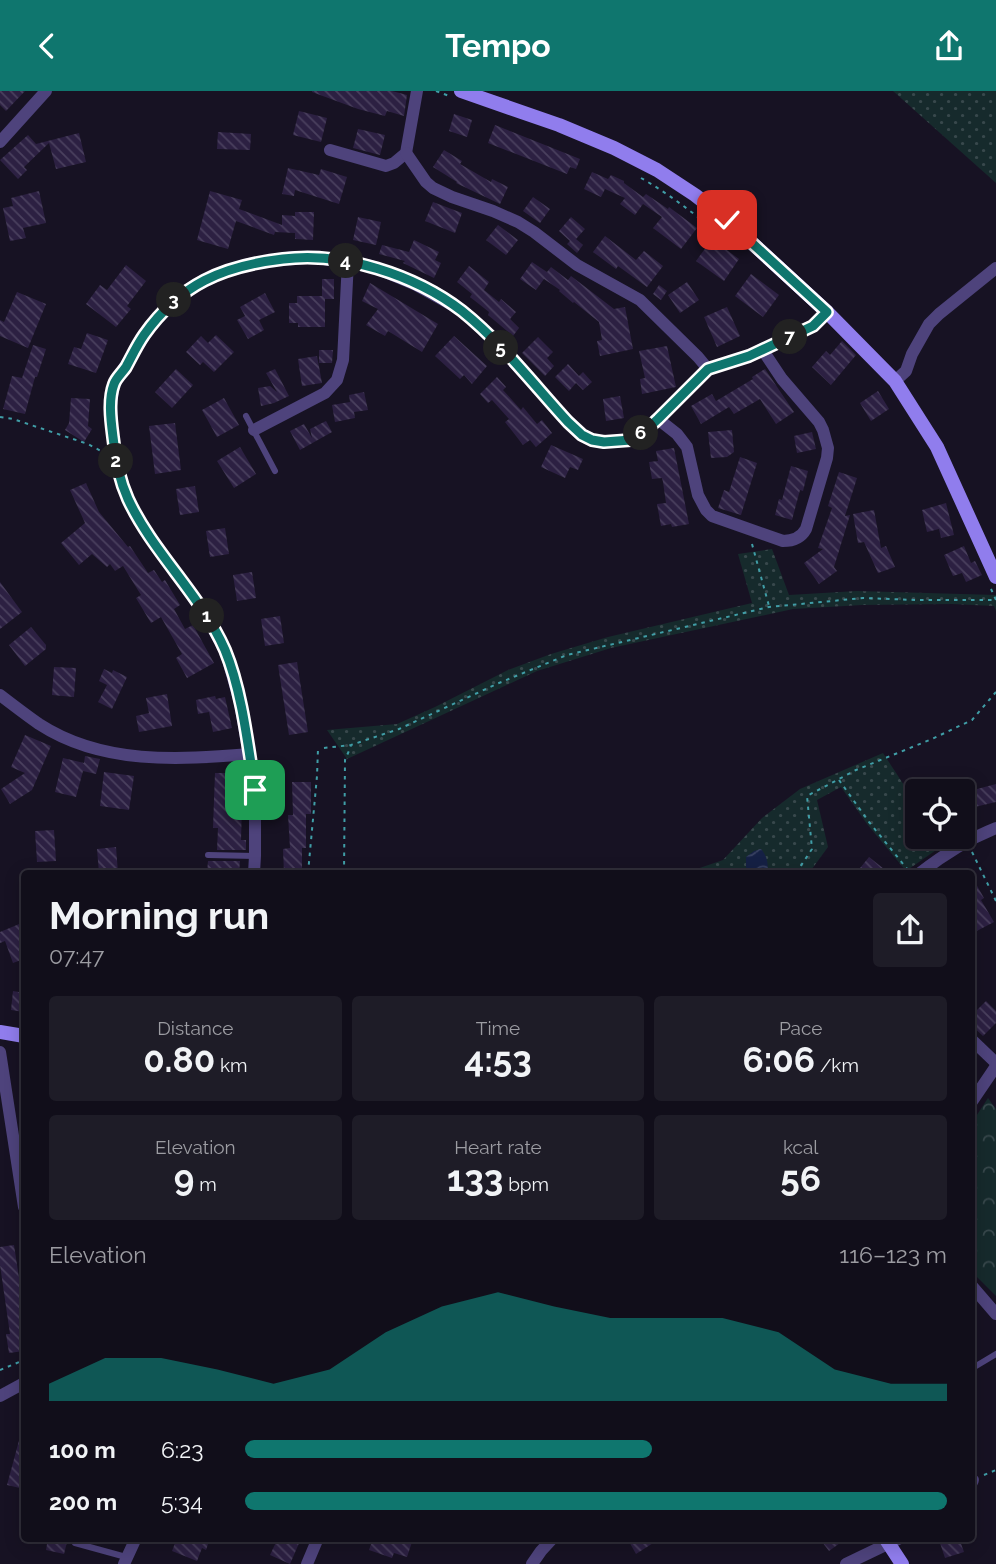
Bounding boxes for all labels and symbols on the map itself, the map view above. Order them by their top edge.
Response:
pin [697,190,757,250]
pin: 4 [328,243,364,279]
pin: 3 [156,283,192,318]
pin: 7 [772,320,808,355]
pin: 5 [484,331,518,365]
pin: 6 [624,415,658,451]
pin: 2 [99,443,134,479]
pin: 1 [190,599,224,633]
pin [225,760,285,820]

